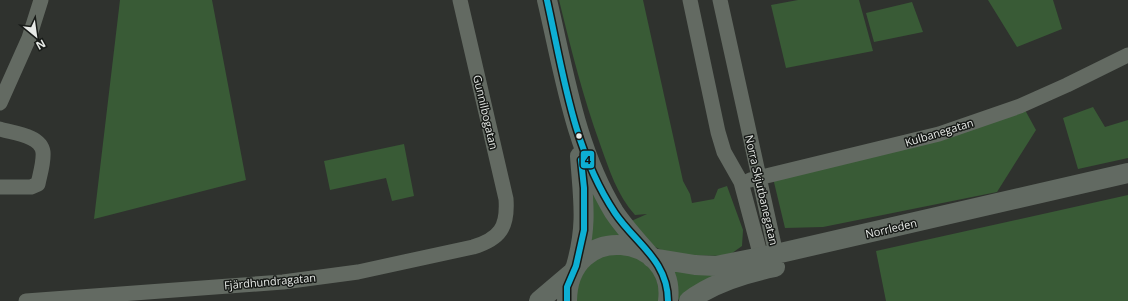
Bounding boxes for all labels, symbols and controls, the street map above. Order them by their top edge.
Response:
north arrow [16,16,56,56]
text: N [34,36,49,54]
street label: Gunnilbogatan [470,73,502,151]
street label: Kulbanegatan [903,114,975,150]
unlabelled marker [574,131,584,141]
street label: Norra Skjutbanegatan [742,133,782,247]
line badge: 4 [580,150,595,169]
text: 4 [585,152,592,167]
street label: Norrleden [864,215,918,241]
street label: Fjärdhundragatan [223,270,317,292]

